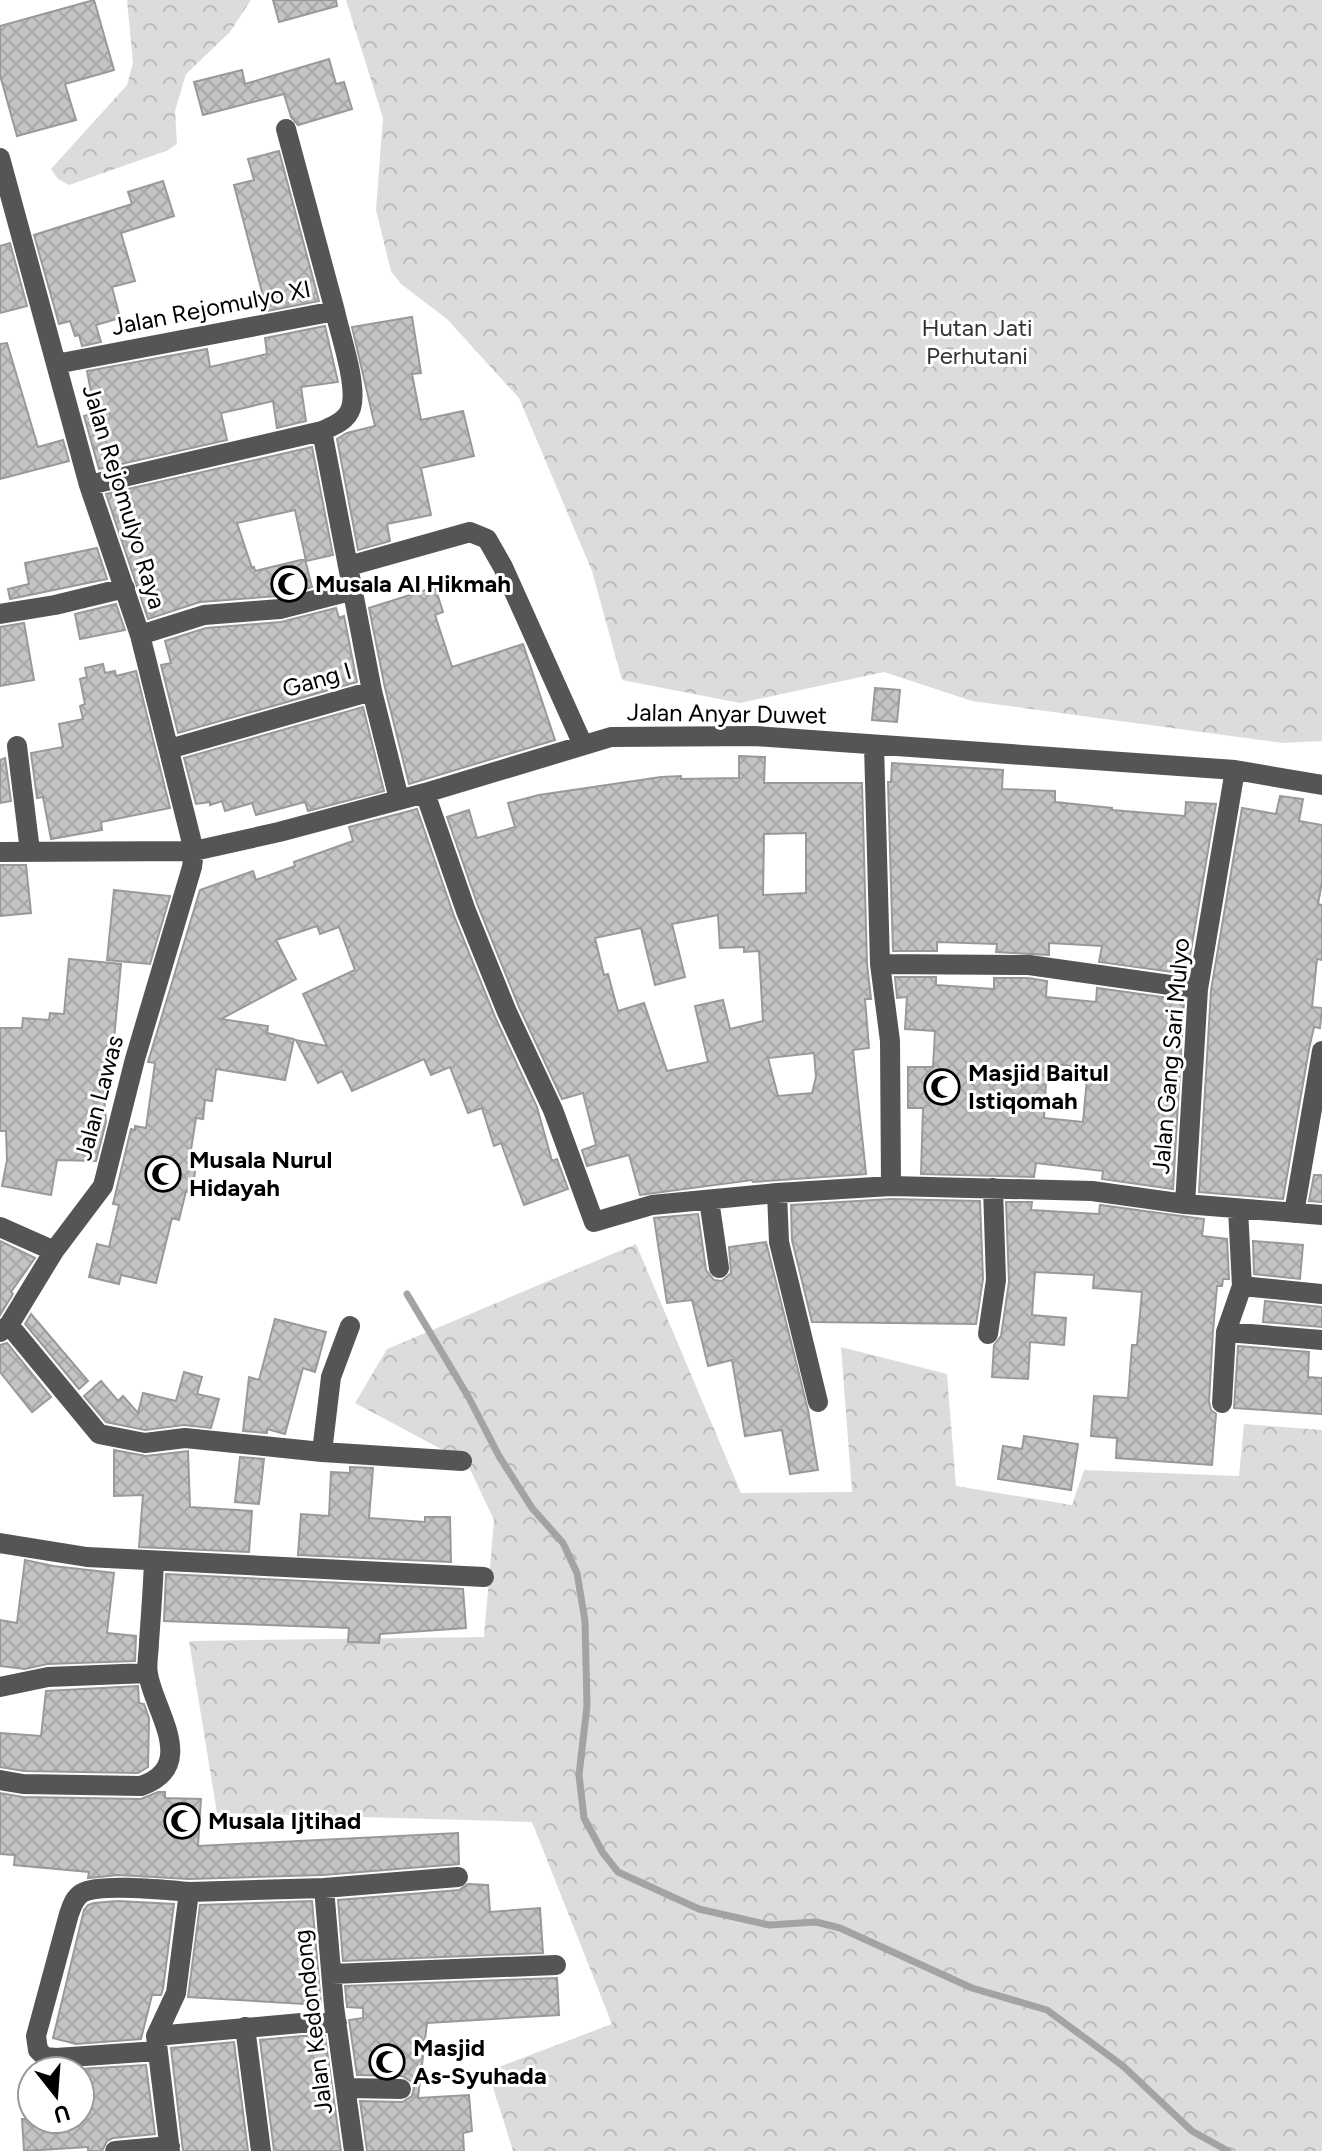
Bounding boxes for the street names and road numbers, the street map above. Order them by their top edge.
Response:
street label: Jalan Rejomulyo XI [109,274,313,341]
street label: Jalan Rejomulyo Raya [77,381,172,612]
street label: Gang I [279,656,355,703]
street label: Jalan Anyar Duwet [627,697,827,730]
street label: Jalan Gang Sari Mulyo [1146,937,1195,1175]
street label: Jalan Lawas [68,1032,129,1163]
street label: Jalan Kedondong [287,1928,338,2116]

